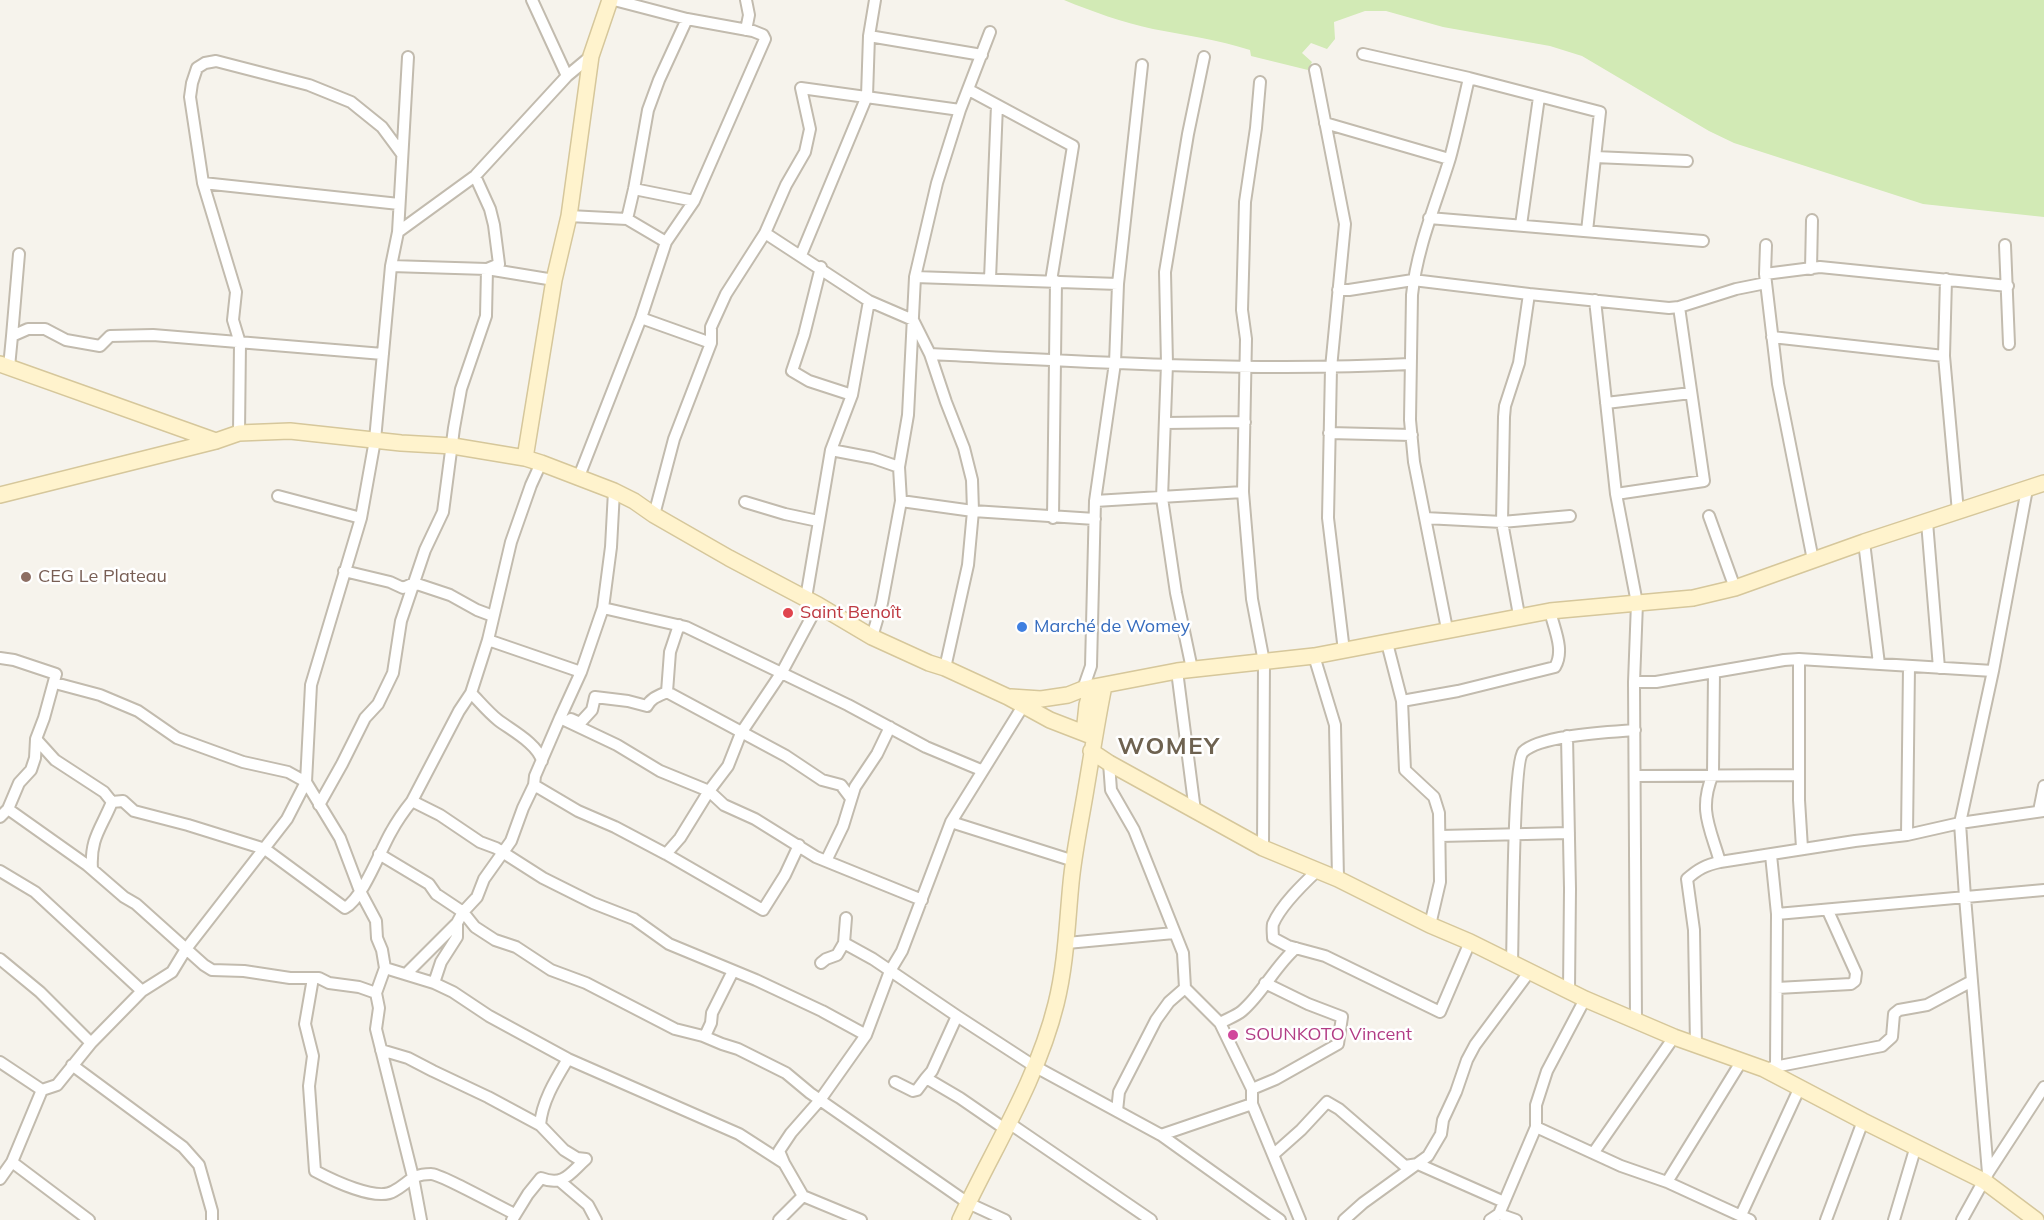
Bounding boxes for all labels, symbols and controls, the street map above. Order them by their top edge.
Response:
place label: CEG Le Plateau [38,566,167,588]
marker: CEG Le Plateau [19,570,33,584]
place label: Saint Benoît [800,602,901,624]
marker: Saint Benoît [781,606,795,620]
place label: Marché de Womey [1034,616,1190,638]
marker: Marché de Womey [1015,620,1029,634]
district label: WOMEY [1117,733,1221,761]
place label: SOUNKOTO Vincent [1245,1024,1412,1046]
marker: SOUNKOTO Vincent [1226,1028,1240,1042]

